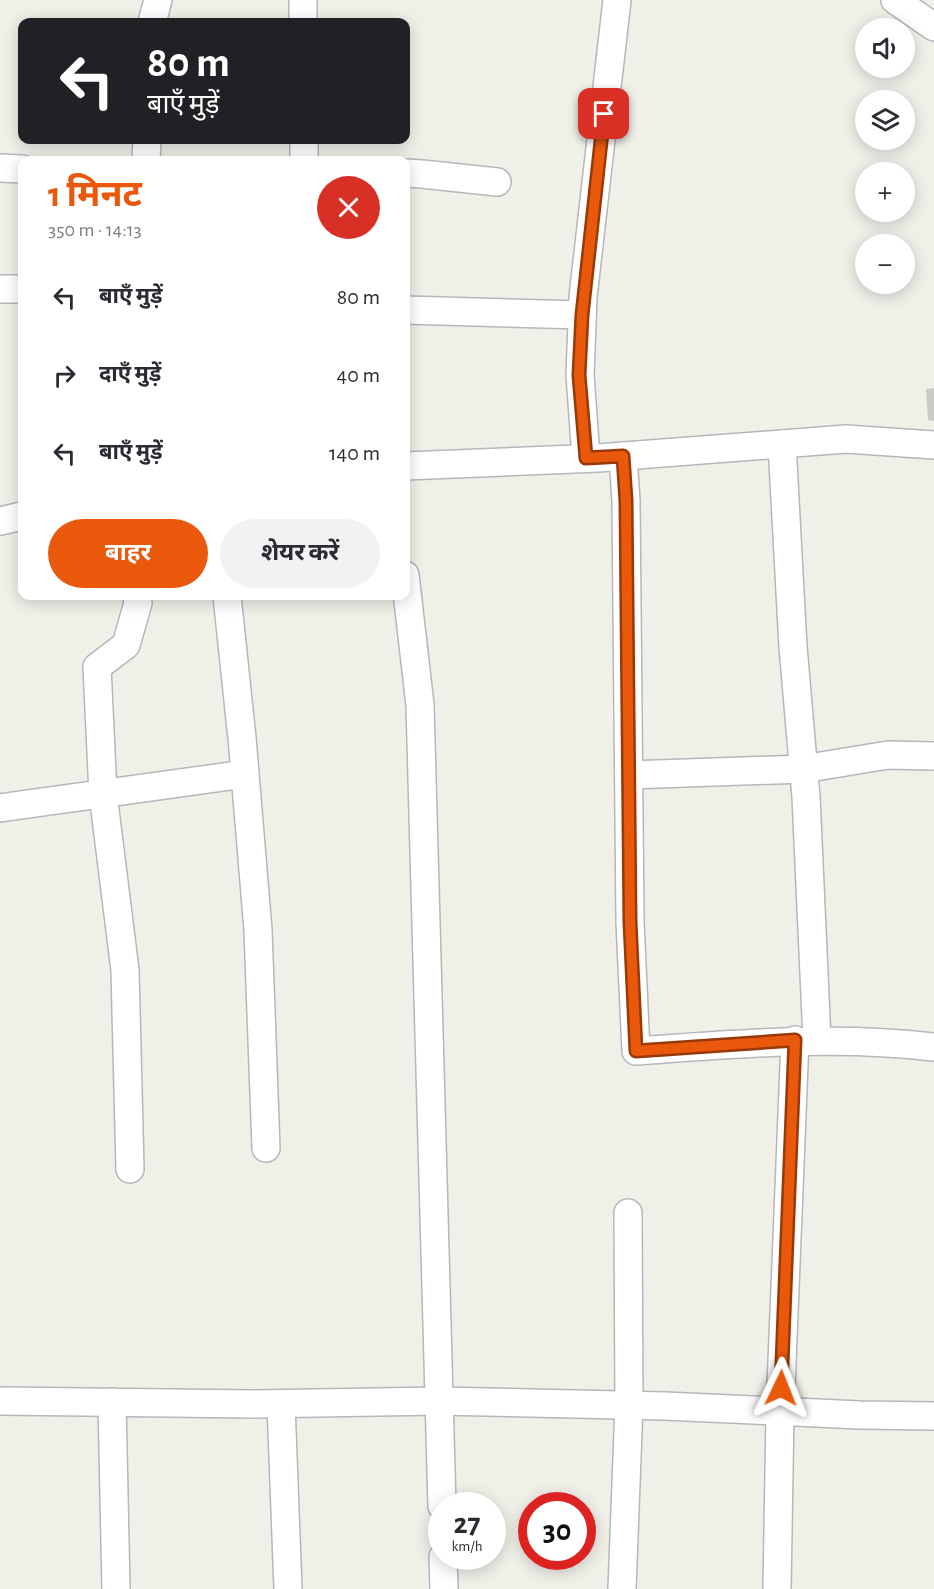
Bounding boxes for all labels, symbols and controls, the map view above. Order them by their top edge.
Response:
map controls [855,18,915,294]
button: sound [855,18,915,78]
icon: left [48,42,126,120]
text: 80 m [147,42,230,84]
pin [578,88,629,139]
button: layers [855,90,915,150]
text: बाएँ मुड़ें [147,91,219,118]
icon: arrive [587,97,620,130]
button: + [855,162,915,222]
button: close [317,176,380,239]
text: 1 मिनट [48,177,142,213]
text: 350 m · 14:13 [48,220,142,240]
button: − [855,234,915,294]
icon: left [48,281,81,314]
text: बाएँ मुड़ें [99,285,163,307]
text: 80 m [337,286,380,308]
icon: right [48,359,81,392]
text: दाएँ मुड़ें [99,363,161,385]
text: 40 m [337,364,380,386]
icon: left [48,437,81,470]
text: बाएँ मुड़ें [99,441,163,463]
text: 140 m [329,442,380,464]
button: बाहर [48,519,208,588]
button: शेयर करें [220,519,380,588]
position arrow [749,1356,813,1420]
speed limit sign: 30 [518,1492,596,1570]
text: 27 [453,1509,481,1539]
text: km/h [452,1539,482,1554]

